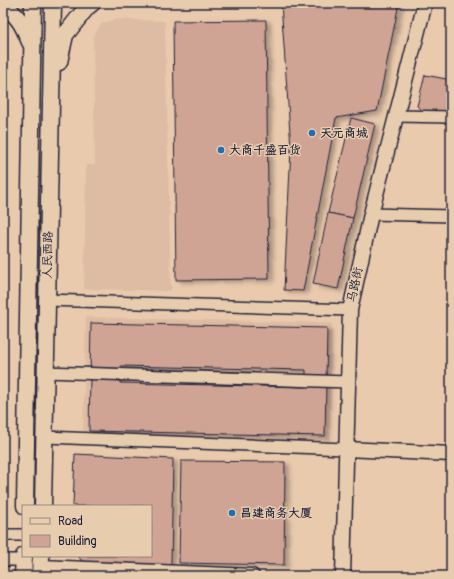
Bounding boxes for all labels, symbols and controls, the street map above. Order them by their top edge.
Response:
place label: 天元商城 [320,126,368,141]
marker: 天元商城 [307,128,317,138]
place label: 大商千盛百货 [229,143,301,158]
marker: 大商千盛百货 [216,145,226,155]
street label: 人民西路 [40,231,56,279]
street label: 马路街 [344,266,366,304]
legend [22,505,152,557]
place label: 昌建商务大厦 [240,506,312,521]
marker: 昌建商务大厦 [227,508,237,518]
text: Road [58,514,83,529]
text: Building [58,534,97,549]

